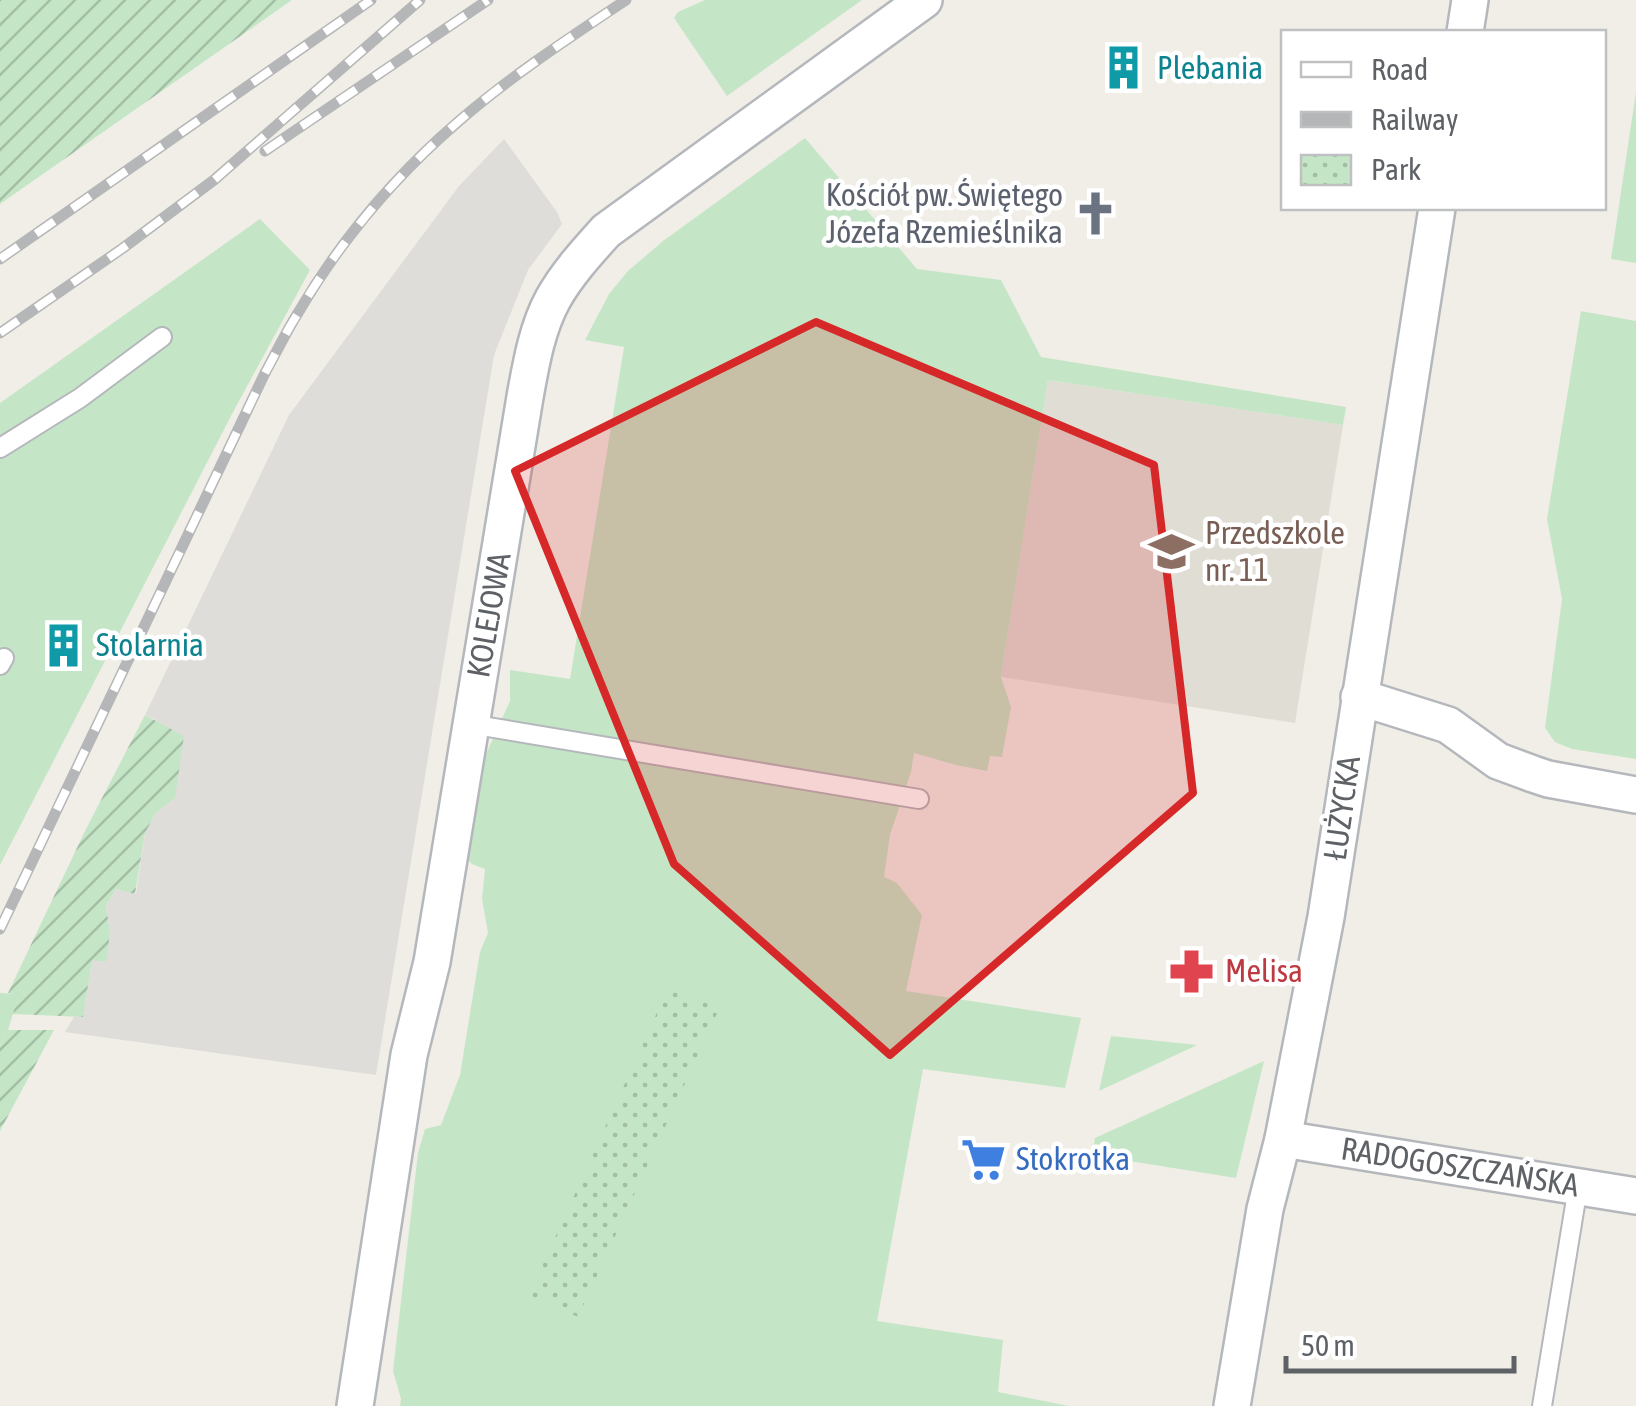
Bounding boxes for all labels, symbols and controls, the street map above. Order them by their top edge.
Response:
legend [1281,30,1606,210]
building icon: Plebania [1100,44,1148,92]
place label: Plebania [1157,49,1263,86]
text: Road [1371,52,1428,86]
text: Railway [1371,102,1458,136]
text: Park [1371,152,1421,186]
place label: Kościół pw. Świętego Józefa Rzemieślnika [826,176,1063,250]
church icon: Kościół pw. Świętego Józefa Rzemieślnika [1072,189,1120,237]
place label: Przedszkole nr. 11 [1205,514,1345,588]
school or university icon: Przedszkole nr. 11 [1148,527,1196,575]
street label: KOLEJOWA [459,549,518,680]
building icon: Stolarnia [39,621,87,669]
place label: Stolarnia [96,626,204,663]
street label: ŁUŻYCKA [1316,753,1367,862]
pharmacy icon: Melisa [1168,947,1216,995]
place label: Melisa [1225,952,1303,989]
street label: RADOGOSZCZAŃSKA [1339,1129,1582,1204]
supermarket icon: Stokrotka [959,1135,1007,1183]
place label: Stokrotka [1016,1140,1130,1177]
scale bar [1286,1311,1514,1373]
text: 50 m [1301,1328,1355,1362]

